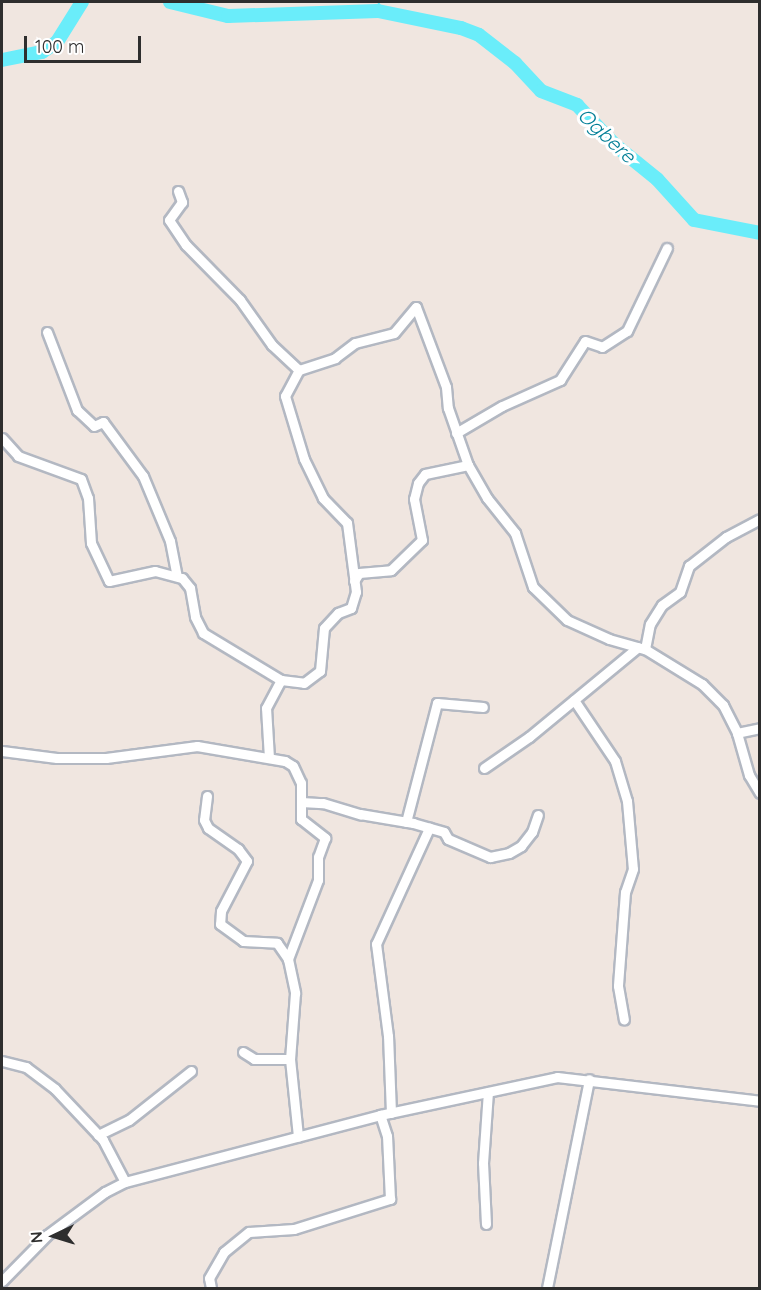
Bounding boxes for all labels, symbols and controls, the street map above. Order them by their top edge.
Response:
scale bar [27,24,144,62]
text: 100 m [35,35,84,58]
water label: Ogbere [573,102,641,168]
north arrow [24,1206,84,1266]
text: N [26,1231,46,1244]

